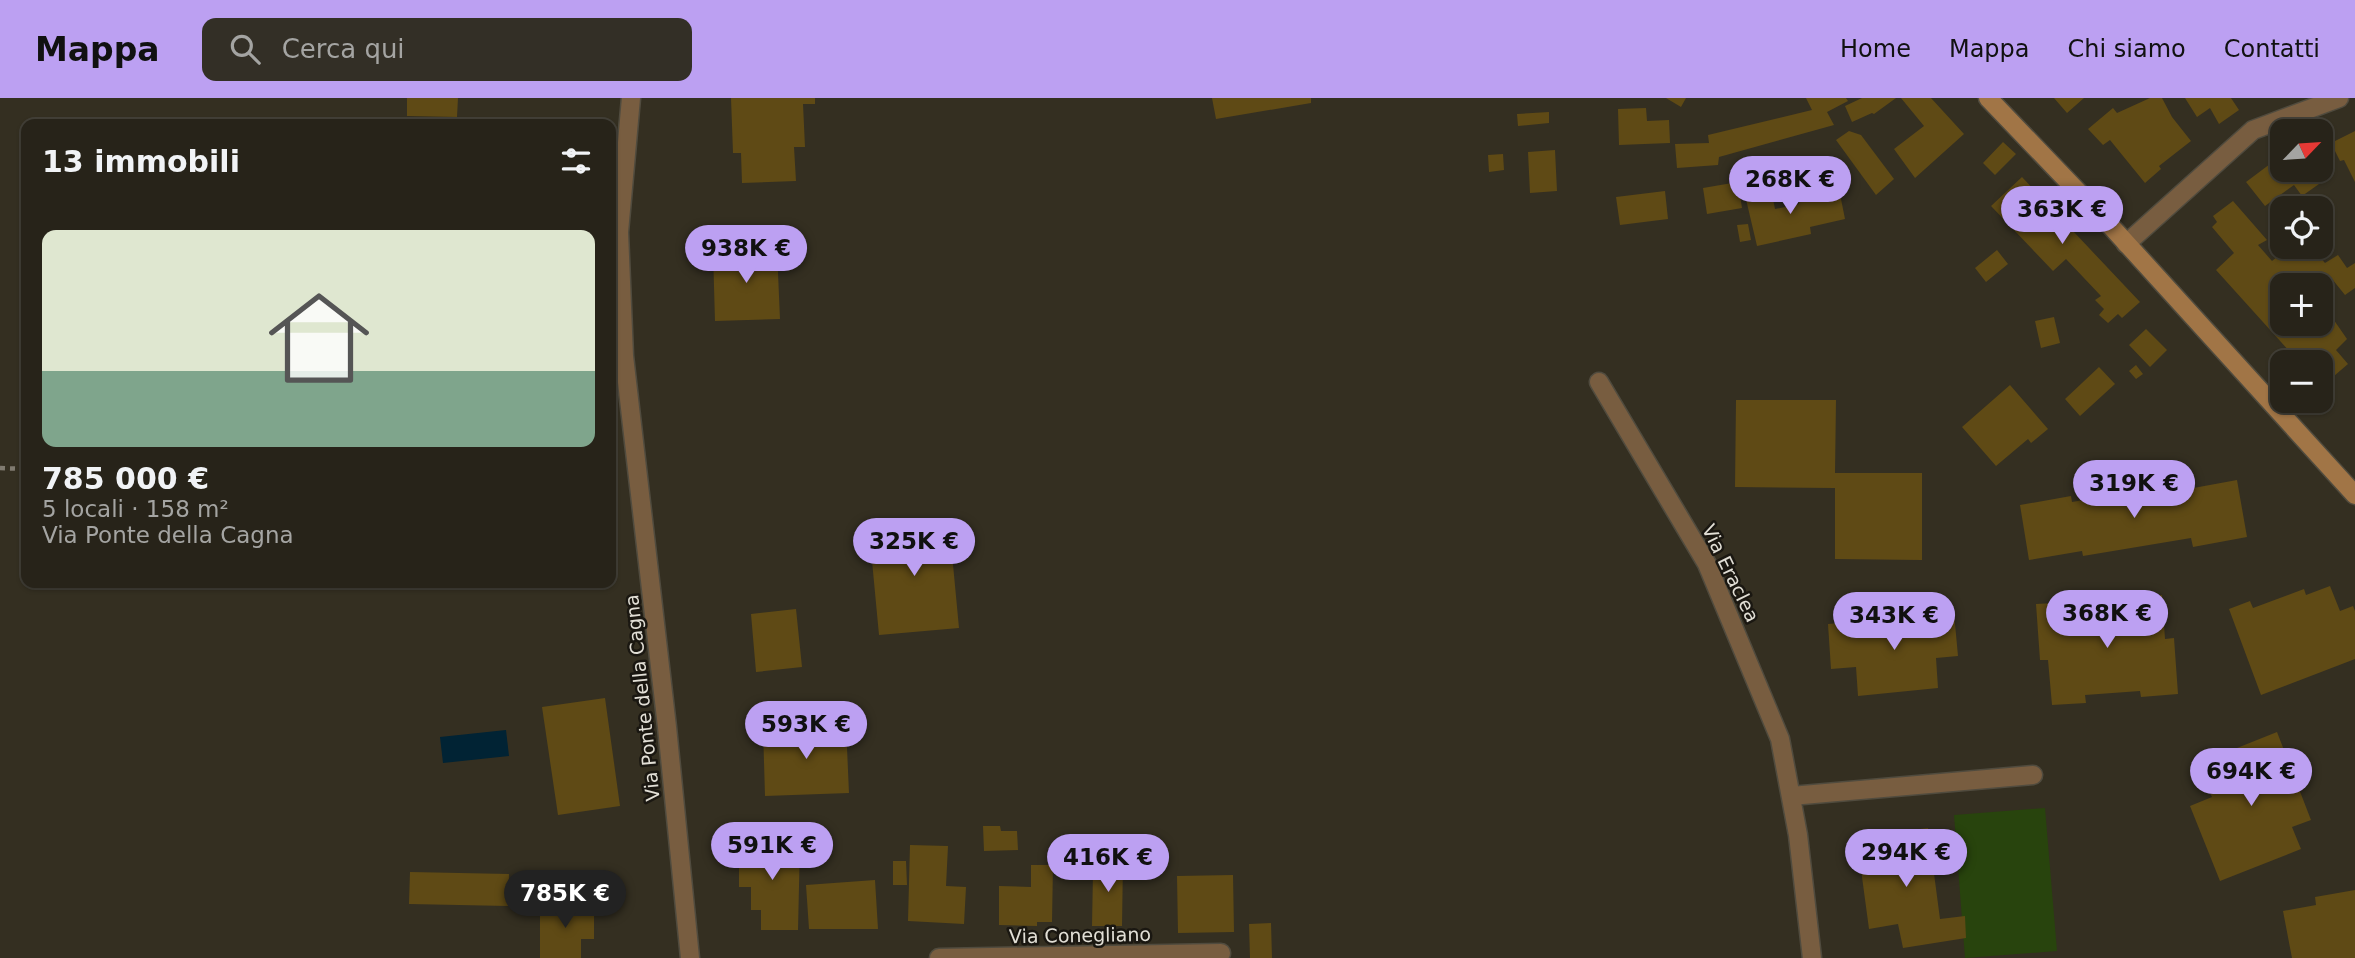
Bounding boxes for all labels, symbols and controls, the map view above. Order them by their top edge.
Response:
search box [202,18,692,81]
text: Mappa [35,30,160,69]
icon: search [226,30,264,68]
text: Cerca qui [282,34,405,64]
text: Home [1840,35,1911,63]
text: Mappa [1949,35,2030,63]
text: Chi siamo [2068,35,2186,63]
text: Contatti [2224,35,2320,63]
north arrow [2270,119,2333,182]
map controls [2270,119,2333,413]
icon: filters [557,142,595,180]
text: 13 immobili [42,144,240,179]
pin: 268K € [1733,156,1847,216]
text: 268K € [1745,166,1835,192]
pin: 363K € [2005,186,2119,246]
text: 363K € [2017,196,2107,222]
button: locate [2270,196,2333,259]
pin: 938K € [689,226,803,285]
text: 938K € [701,235,791,261]
button: + [2270,273,2333,336]
icon: home [256,275,382,401]
button: − [2270,350,2333,413]
pin: 319K € [2077,460,2191,520]
text: 785 000 € [42,461,209,496]
text: 319K € [2089,470,2179,496]
text: 5 locali · 158 m² [42,496,229,522]
pin: 325K € [857,518,971,578]
street label: Via Eraclea [1698,521,1764,625]
text: Via Ponte della Cagna [42,522,294,548]
text: 325K € [869,528,959,554]
pin: 368K € [2050,590,2164,650]
pin: 343K € [1837,592,1951,652]
street label: Via Ponte della Cagna [620,594,664,802]
text: 368K € [2062,600,2152,626]
text: 343K € [1849,602,1939,628]
pin: 593K € [749,702,863,761]
text: 593K € [761,711,851,737]
pin: 694K € [2194,748,2308,808]
text: 694K € [2206,758,2296,784]
pin: 591K € [715,822,829,882]
pin: 294K € [1849,830,1963,889]
text: 591K € [727,832,817,858]
pin: 416K € [1051,834,1165,894]
text: 294K € [1861,839,1951,865]
text: 416K € [1063,844,1153,870]
pin: 785K € [508,870,622,930]
text: 785K € [520,880,610,906]
street label: Via Conegliano [1009,923,1151,947]

